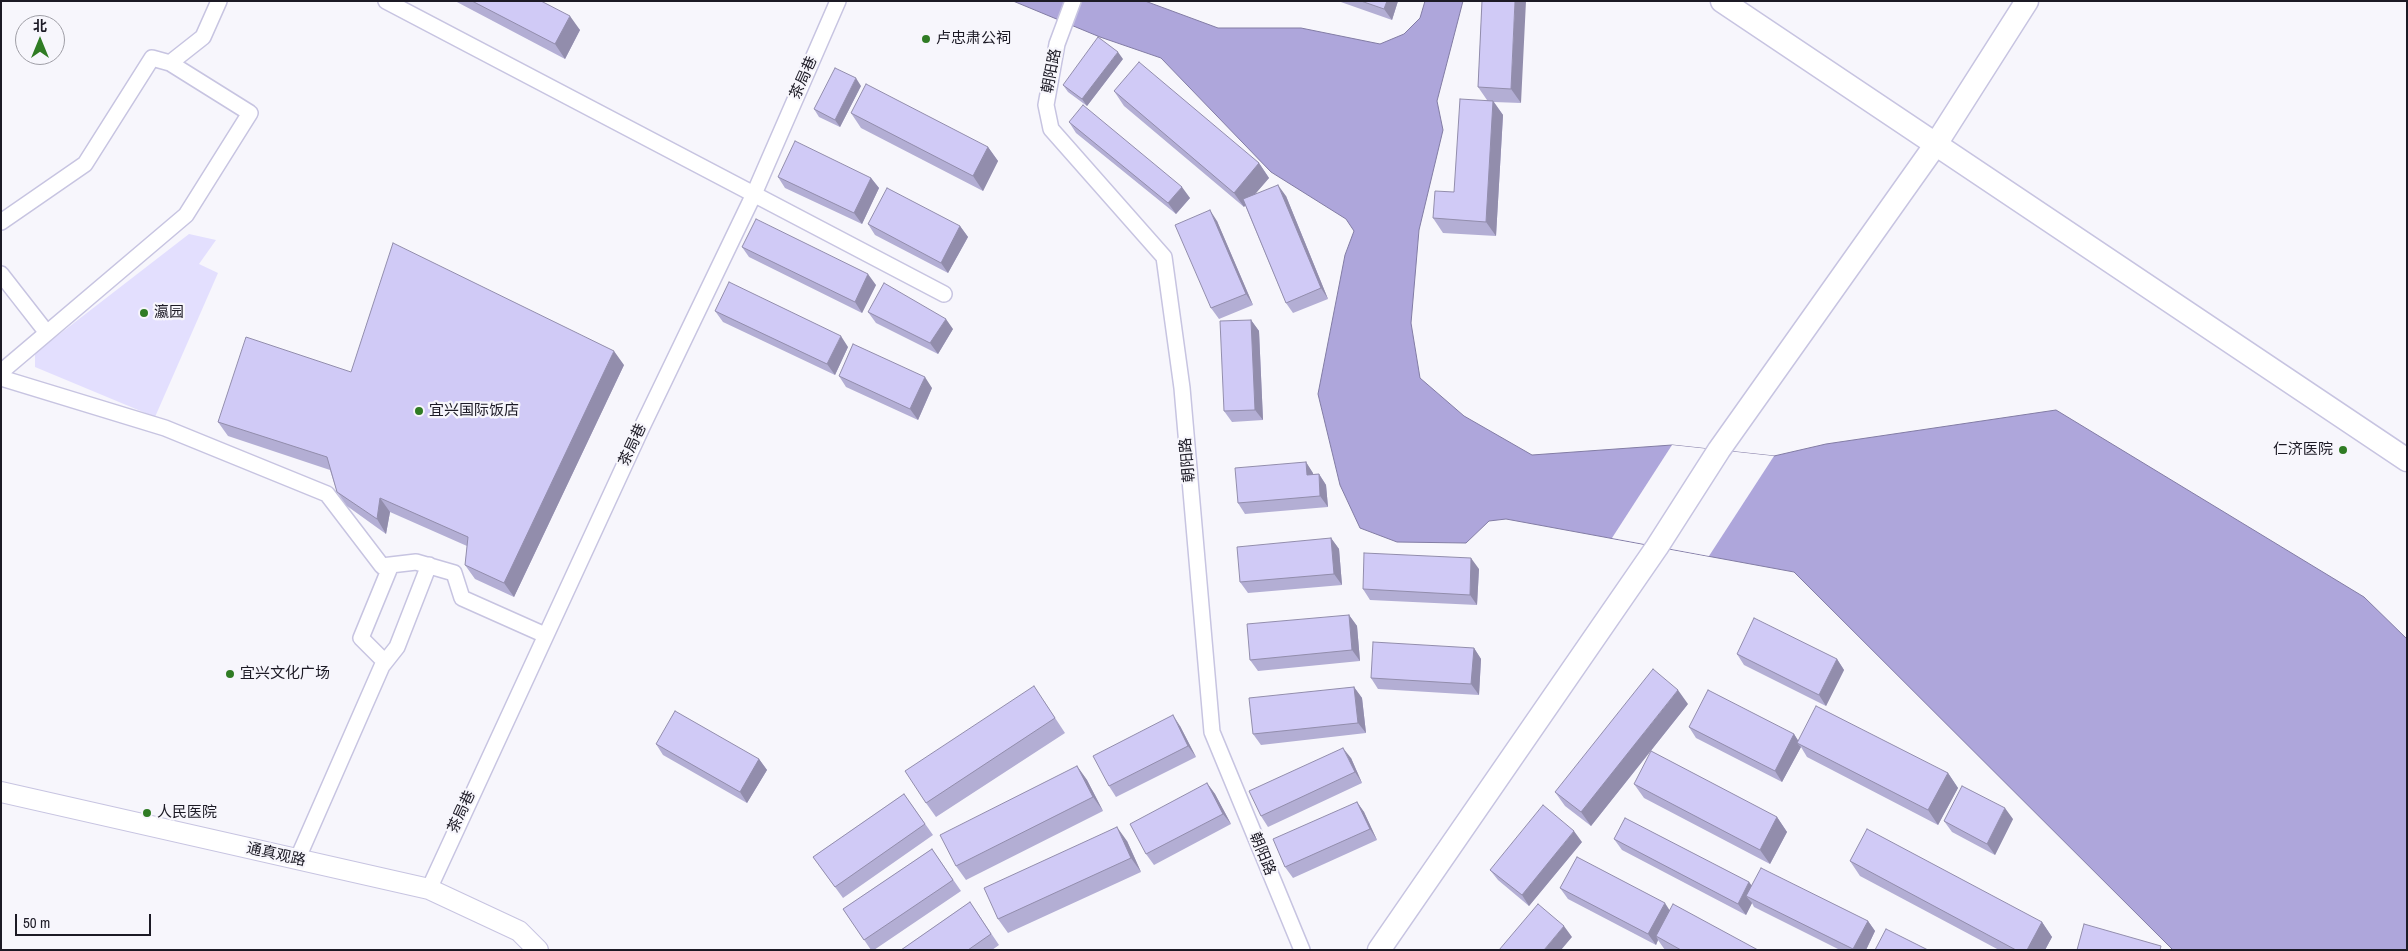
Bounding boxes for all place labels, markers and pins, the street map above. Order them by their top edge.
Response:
place label: 卢忠肃公祠 [936,30,1011,48]
marker: 卢忠肃公祠 [920,33,932,45]
place label: 瀛园 [154,304,184,322]
marker: 瀛园 [138,307,150,319]
place label: 宜兴国际饭店 [429,402,519,420]
marker: 宜兴国际饭店 [413,405,425,417]
place label: 仁济医院 [2273,441,2333,459]
marker: 仁济医院 [2337,444,2349,456]
place label: 宜兴文化广场 [240,665,330,683]
marker: 宜兴文化广场 [224,668,236,680]
place label: 人民医院 [157,804,217,822]
marker: 人民医院 [141,807,153,819]

